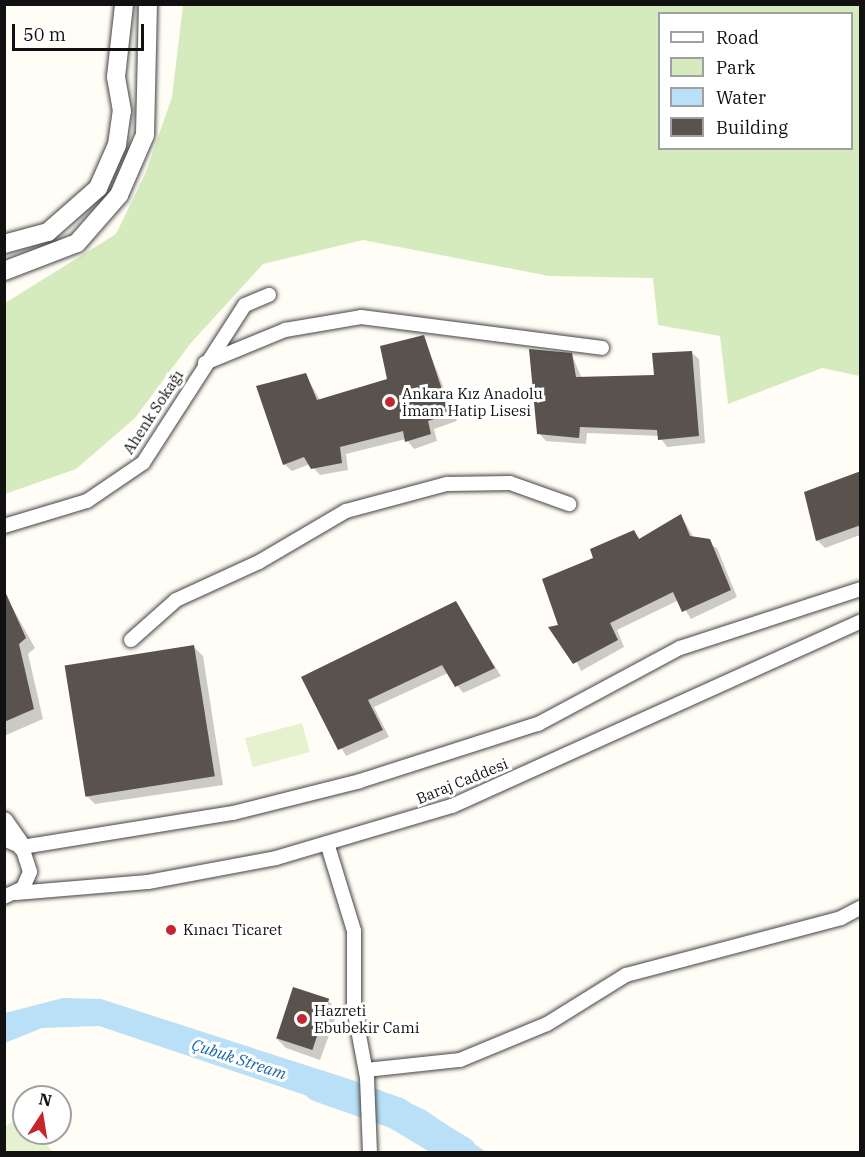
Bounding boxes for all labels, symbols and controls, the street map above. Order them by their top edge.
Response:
scale bar [15,12,147,50]
legend [658,12,853,150]
text: 50 m [23,23,66,46]
text: Road [716,26,759,49]
text: Park [716,56,755,79]
text: Water [716,86,766,109]
text: Building [716,116,788,139]
street label: Ahenk Sokağı [119,367,187,457]
place label: Ankara Kız Anadolu İmam Hatip Lisesi [402,384,543,419]
marker: Ankara Kız Anadolu İmam Hatip Lisesi [383,395,397,409]
street label: Baraj Caddesi [414,754,510,808]
place label: Kınacı Ticaret [183,921,282,939]
marker: Kınacı Ticaret [164,923,178,937]
place label: Hazreti Ebubekir Cami [314,1001,419,1036]
marker: Hazreti Ebubekir Cami [295,1012,309,1026]
water label: Çubuk Stream [189,1035,289,1083]
north arrow [12,1085,72,1145]
text: N [37,1088,54,1110]

